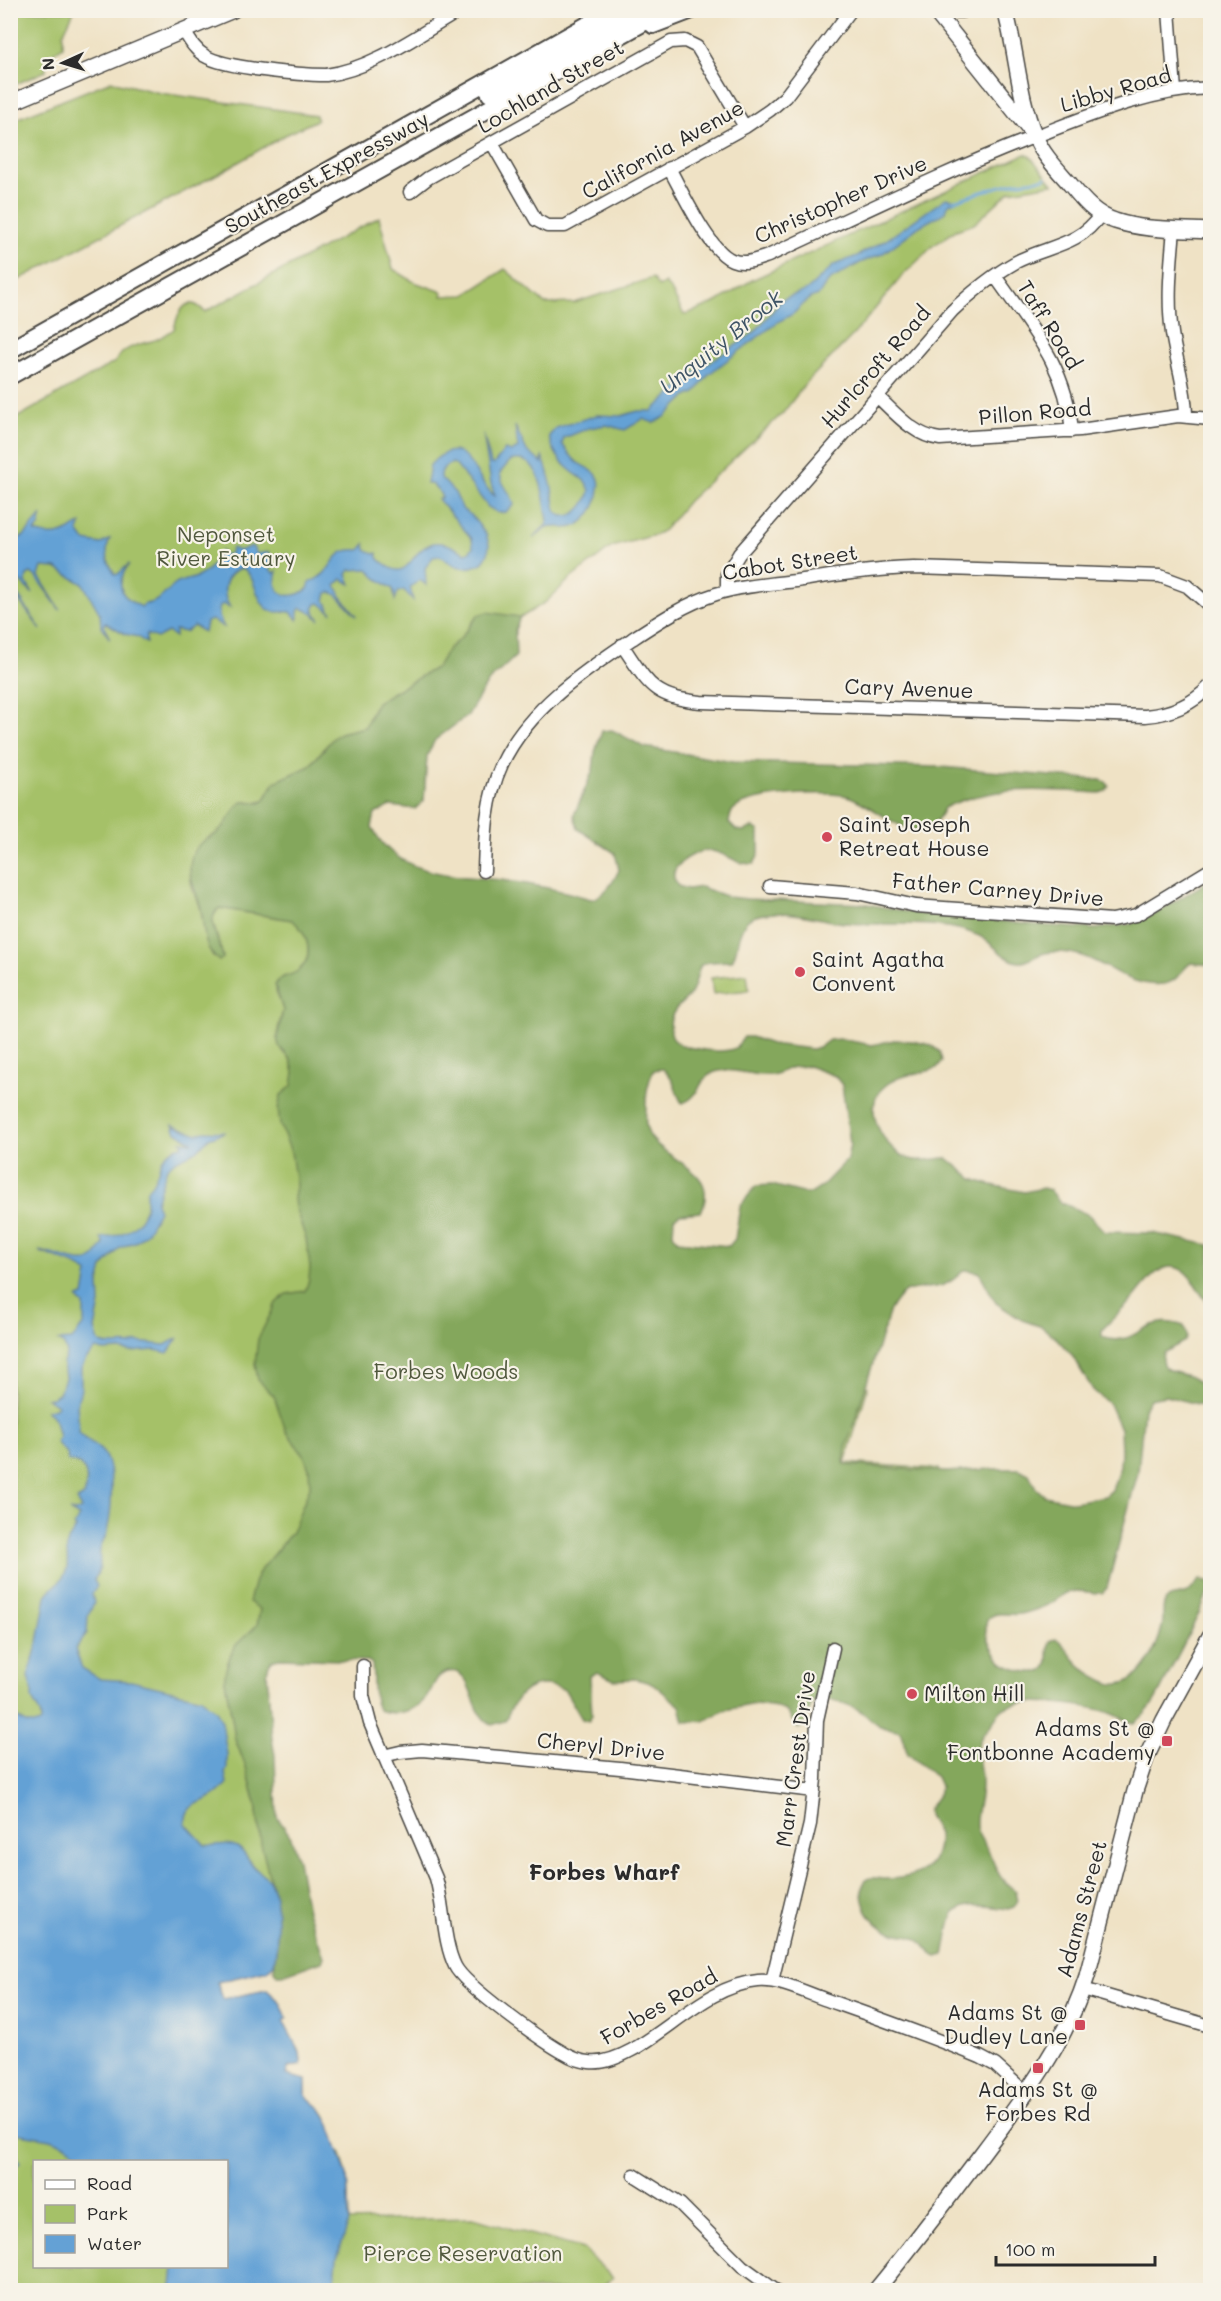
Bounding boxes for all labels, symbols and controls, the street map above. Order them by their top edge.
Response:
north arrow [33,33,93,93]
street label: Lochland Street [472,33,628,139]
text: N [37,57,58,71]
street label: Libby Road [1057,60,1174,117]
street label: California Avenue [576,93,748,204]
street label: Southeast Expressway [220,104,433,239]
street label: Christopher Drive [750,148,931,249]
street label: Taff Road [1012,275,1088,374]
water label: Unquity Brook [653,282,789,400]
street label: Hurlcroft Road [814,299,936,433]
street label: Pillon Road [977,393,1092,430]
park label: Neponset River Estuary [157,520,295,571]
street label: Cabot Street [720,537,859,586]
street label: Cary Avenue [844,672,974,703]
place label: Saint Joseph Retreat House [839,810,989,861]
marker: Saint Joseph Retreat House [820,830,834,844]
street label: Father Carney Drive [891,866,1105,911]
place label: Saint Agatha Convent [812,945,945,996]
marker: Saint Agatha Convent [793,965,807,979]
park label: Forbes Woods [374,1357,518,1384]
street label: Marr Crest Drive [769,1669,820,1849]
place label: Milton Hill [924,1679,1024,1706]
marker: Milton Hill [905,1687,919,1701]
place label: Adams St @ Fontbonne Academy [947,1714,1155,1765]
street label: Cheryl Drive [536,1725,667,1766]
marker: Adams St @ Fontbonne Academy [1160,1734,1174,1748]
street label: Adams Street [1049,1837,1112,1980]
district label: Forbes Wharf [529,1857,680,1886]
street label: Forbes Road [595,1961,721,2050]
place label: Adams St @ Dudley Lane [944,1998,1068,2049]
marker: Adams St @ Dudley Lane [1073,2018,1087,2032]
marker: Adams St @ Forbes Rd [1031,2061,1045,2075]
place label: Adams St @ Forbes Rd [978,2075,1098,2126]
legend [33,2160,228,2268]
text: Road [87,2171,132,2195]
text: Park [87,2201,128,2225]
scale bar [996,2229,1155,2267]
text: Water [87,2231,142,2255]
text: 100 m [1005,2237,1055,2261]
park label: Pierce Reservation [363,2239,563,2266]

